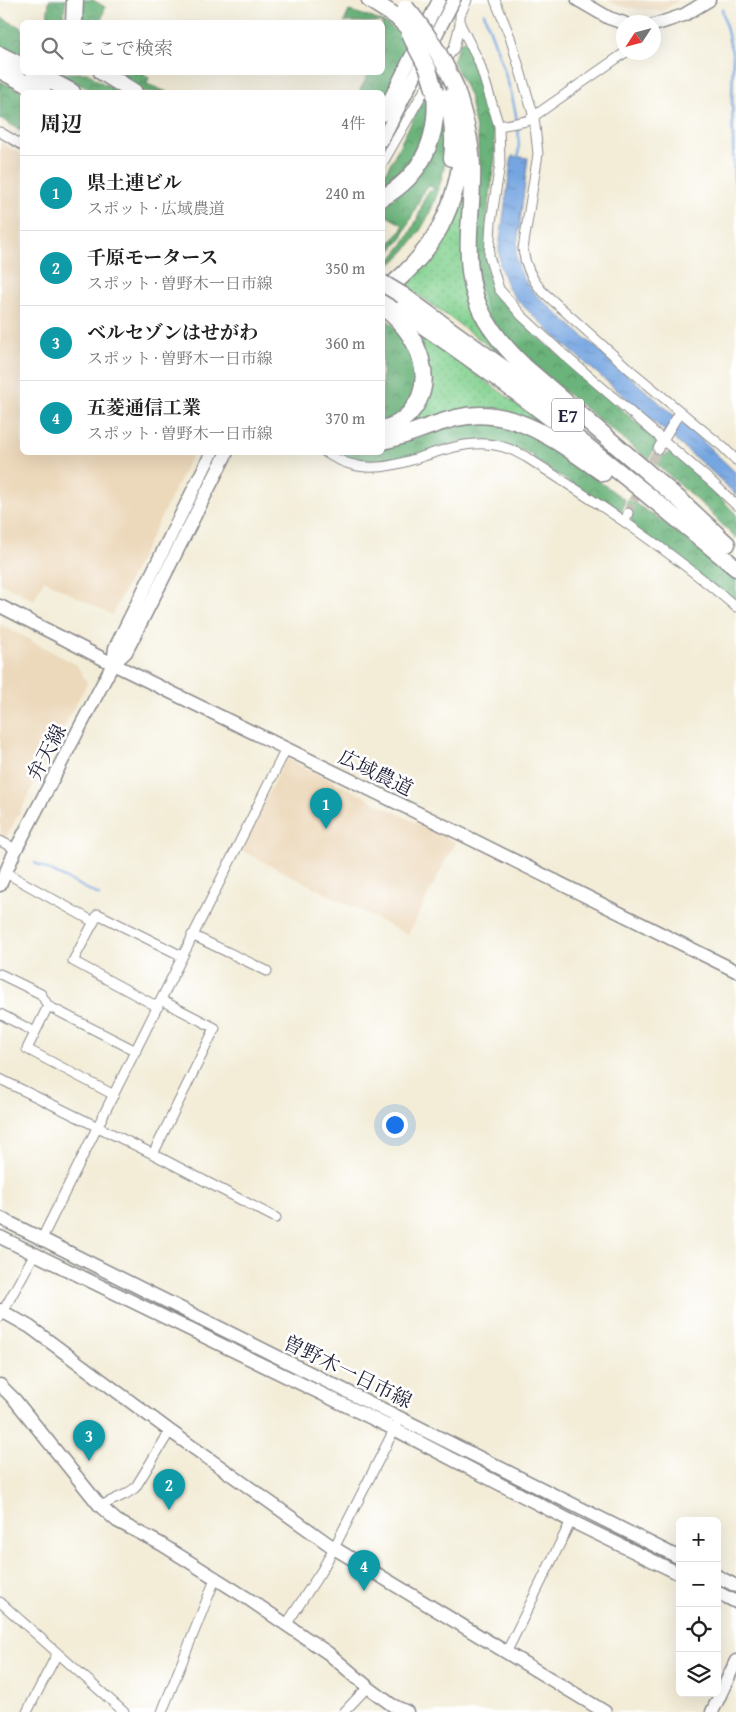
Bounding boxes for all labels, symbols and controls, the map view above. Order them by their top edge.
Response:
north arrow [616,15,661,60]
search box [20,20,385,75]
icon: search [38,34,66,62]
text: ここで検索 [78,34,173,62]
text: 周辺 [40,108,82,139]
text: 4件 [341,111,365,135]
text: 県土連ビル [87,168,182,196]
text: 1 [52,181,60,205]
text: 240 m [325,181,365,205]
text: スポット · 広域農道 [87,196,225,220]
text: 千原モータース [87,243,218,271]
text: 2 [52,256,60,280]
text: 350 m [325,256,365,280]
text: スポット · 曽野木一日市線 [87,271,273,295]
text: ベルセゾンはせがわ [87,318,258,346]
text: 3 [52,331,60,355]
text: 360 m [325,331,365,355]
text: スポット · 曽野木一日市線 [87,346,273,370]
text: 五菱通信工業 [87,393,201,421]
road number: E7 [552,398,584,432]
text: 4 [52,406,60,430]
text: 370 m [325,406,365,430]
text: スポット · 曽野木一日市線 [87,421,273,445]
street label: 弁天線 [19,719,73,785]
street label: 広域農道 [334,741,418,803]
pin: 1 [310,788,342,829]
your location [382,1112,408,1138]
street label: 曽野木一日市線 [279,1327,417,1415]
pin: 3 [73,1420,105,1461]
pin: 2 [153,1469,185,1510]
map controls [676,1517,721,1697]
button: + [676,1517,721,1562]
pin: 4 [348,1550,380,1591]
button: − [676,1562,721,1607]
button: locate [676,1607,721,1652]
button: layers [676,1652,721,1697]

